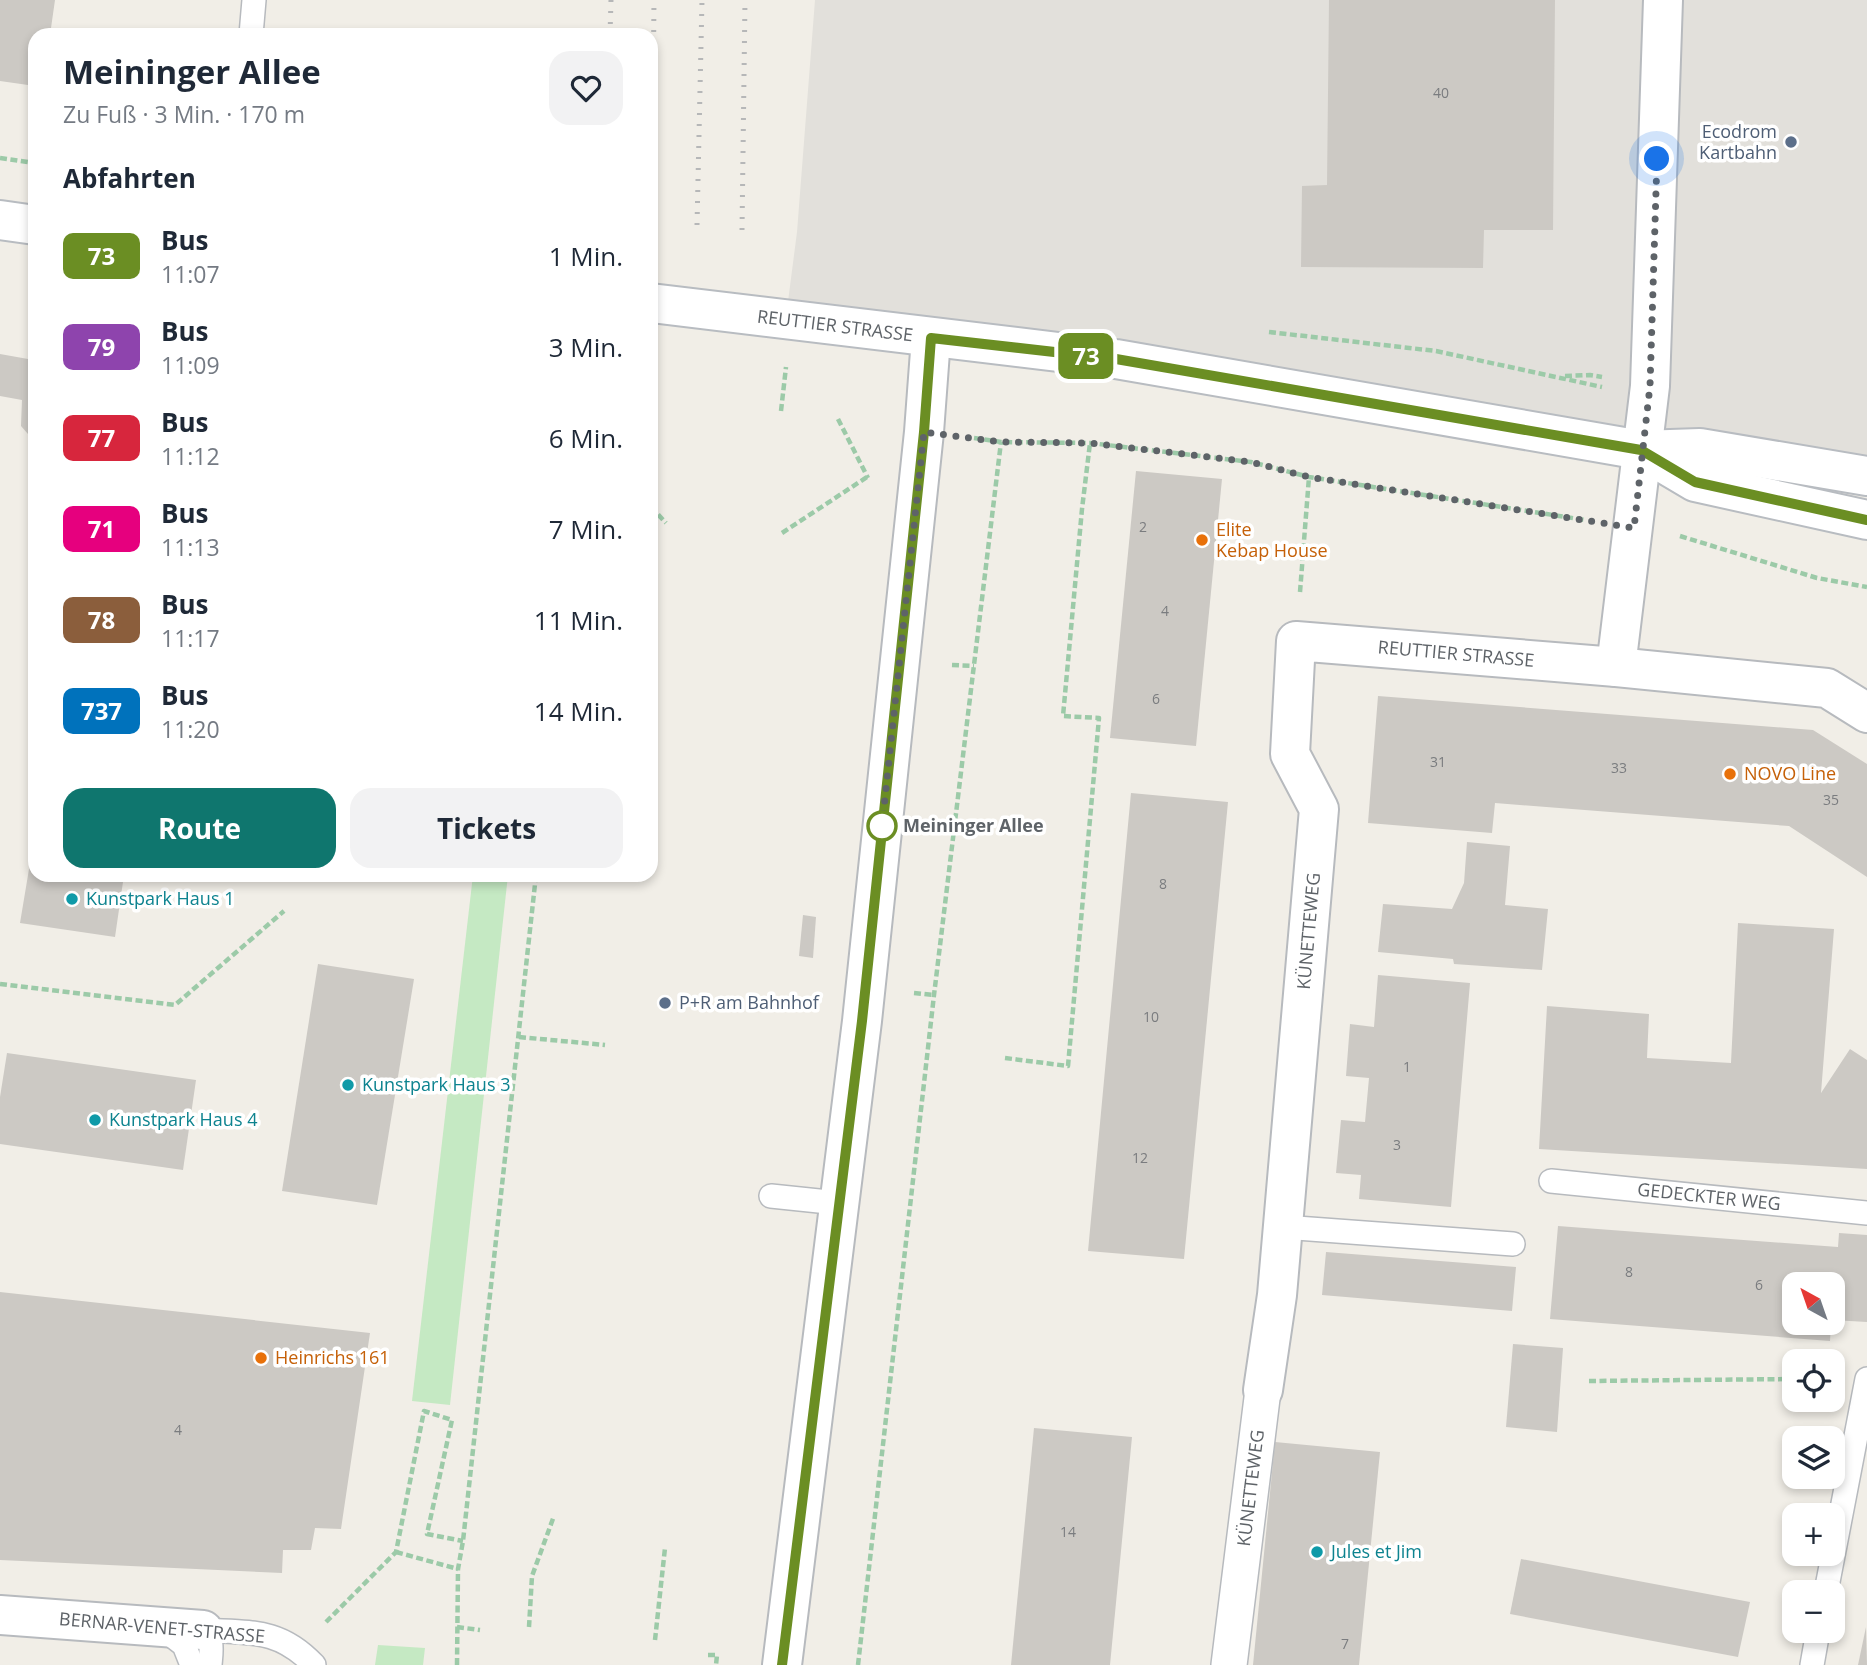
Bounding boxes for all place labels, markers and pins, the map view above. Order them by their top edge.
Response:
place label: Ecodrom Kartbahn [1699,119,1777,164]
marker: Ecodrom Kartbahn [1783,134,1799,150]
place label: Elite Kebap House [1216,517,1328,562]
marker: Elite Kebap House [1194,532,1210,548]
place label: NOVO Line [1744,761,1836,785]
marker: NOVO Line [1722,766,1738,782]
marker: Meininger Allee [867,811,897,841]
place label: Meininger Allee [903,813,1044,837]
place label: Kunstpark Haus 1 [86,886,234,910]
marker: Kunstpark Haus 1 [64,891,80,907]
place label: P+R am Bahnhof [679,990,820,1014]
marker: P+R am Bahnhof [657,995,673,1011]
place label: Kunstpark Haus 3 [362,1072,510,1096]
marker: Kunstpark Haus 3 [340,1077,356,1093]
place label: Kunstpark Haus 4 [109,1107,257,1131]
marker: Kunstpark Haus 4 [87,1112,103,1128]
place label: Heinrichs 161 [275,1345,390,1369]
marker: Heinrichs 161 [253,1350,269,1366]
place label: Jules et Jim [1329,1539,1422,1563]
marker: Jules et Jim [1309,1544,1325,1560]

